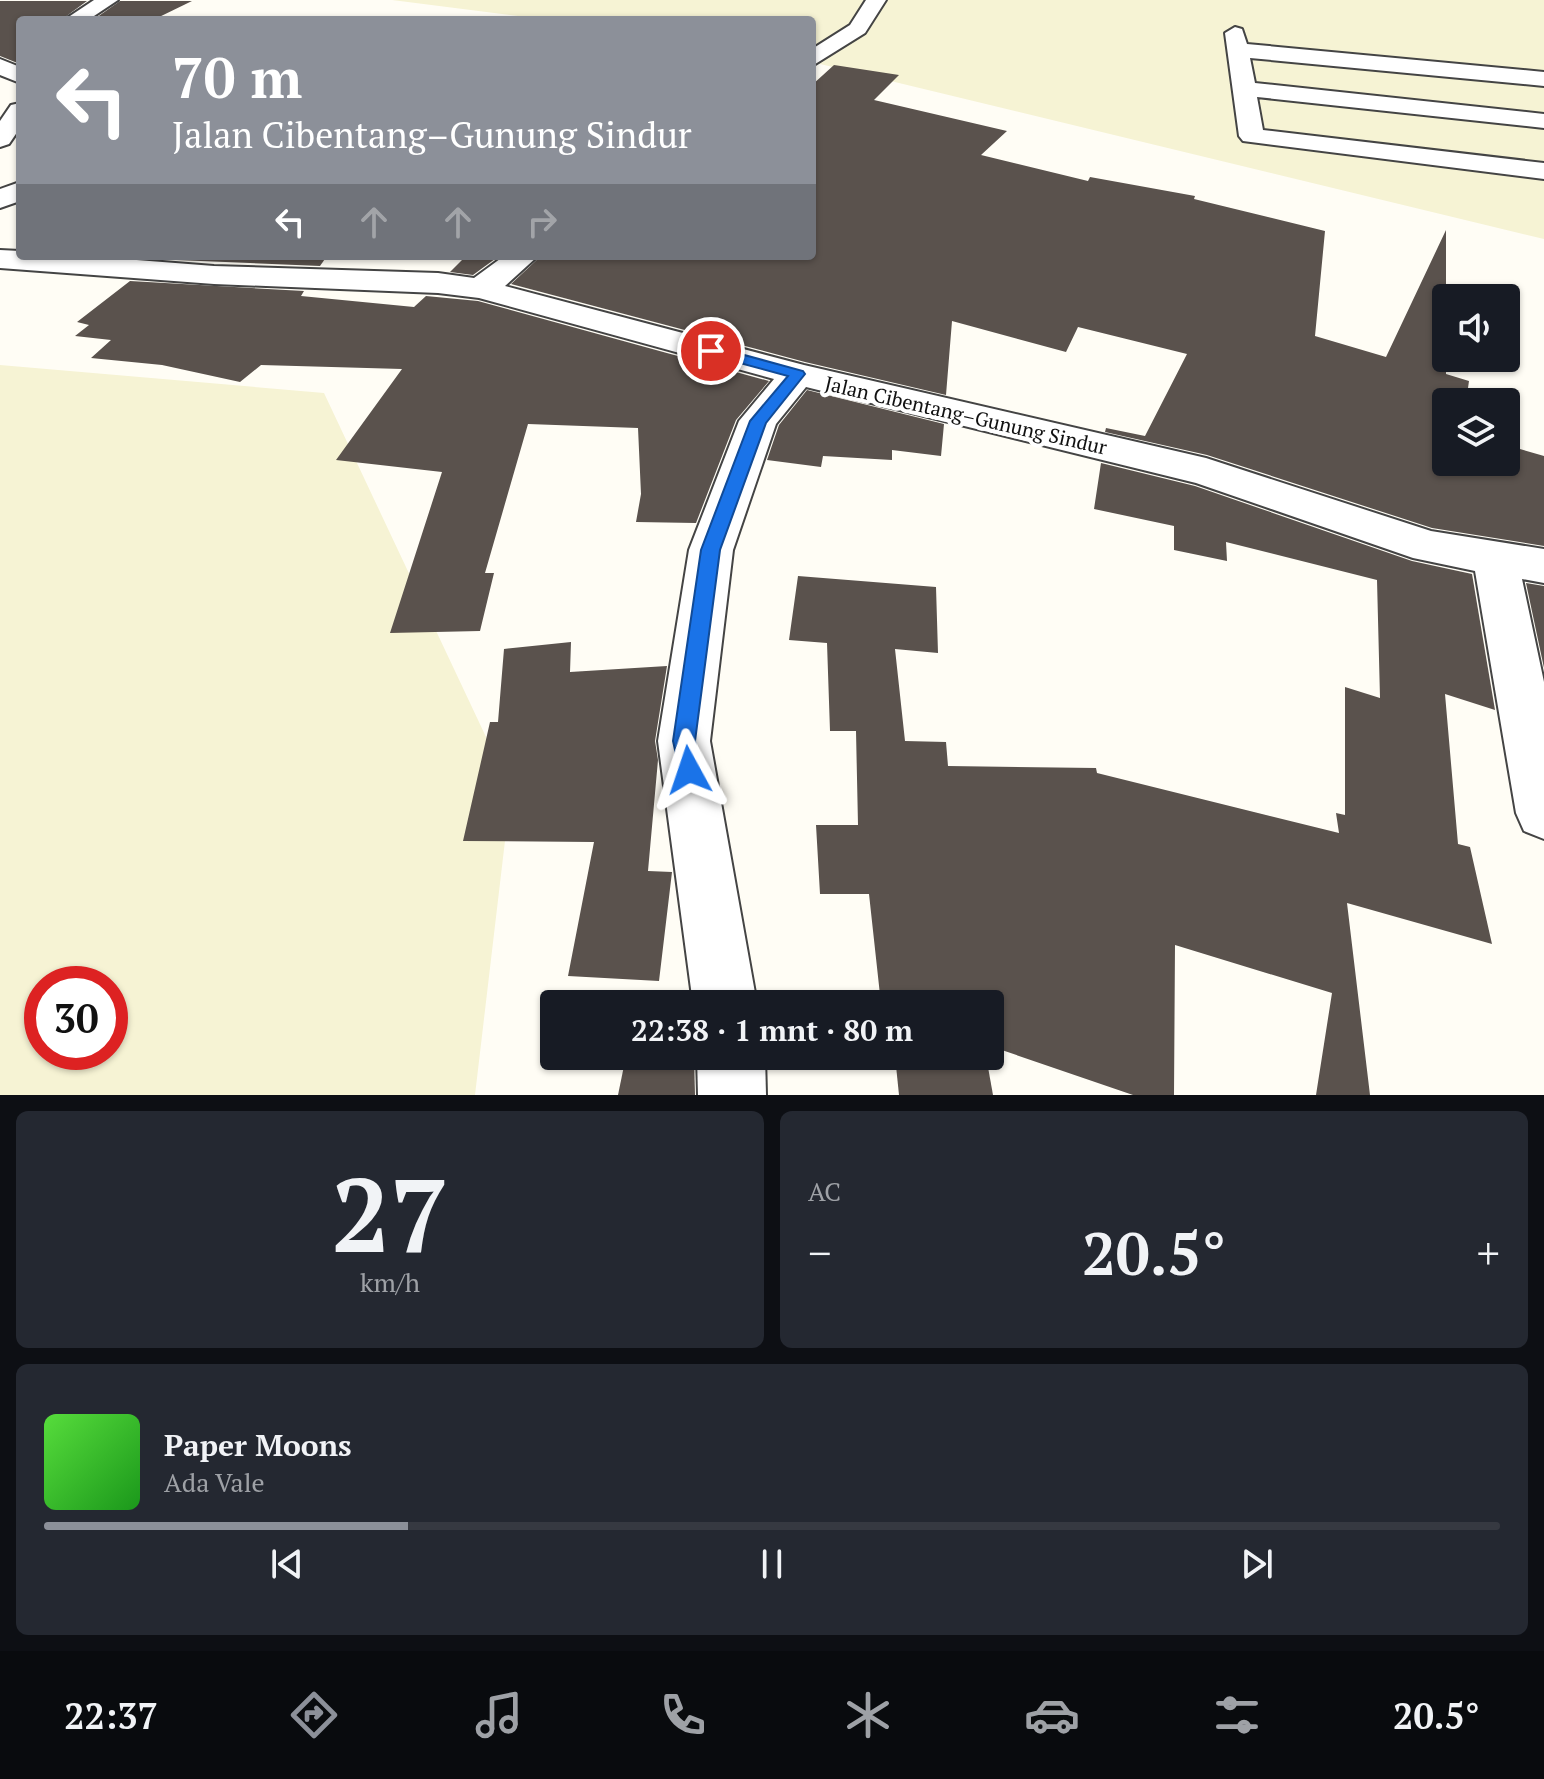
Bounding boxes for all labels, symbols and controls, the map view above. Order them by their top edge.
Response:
text: 70 m [172,40,302,114]
icon: left [40,48,144,152]
text: Jalan Cibentang–Gunung Sindur [172,111,692,158]
icon: left [268,200,312,244]
icon: ahead [352,200,396,244]
icon: ahead [436,200,480,244]
icon: right [520,200,564,244]
map controls [1432,284,1520,476]
button: sound [1432,284,1520,372]
pin [677,317,745,385]
icon: arrive [689,329,733,373]
street label: Jalan Cibentang–Gunung Sindur [822,369,1110,461]
button: layers [1432,388,1520,476]
position arrow [647,728,731,812]
speed limit sign: 30 [24,966,128,1070]
text: 22:38 · 1 mnt · 80 m [631,1010,913,1050]
text: 27 [331,1144,449,1282]
text: AC [808,1174,841,1208]
text: 20.5° [1082,1213,1226,1292]
text: − [808,1223,831,1282]
text: + [1477,1223,1500,1282]
text: km/h [360,1265,420,1299]
text: Paper Moons [164,1425,352,1465]
text: Ada Vale [164,1465,265,1499]
icon: previous [265,1542,309,1586]
icon: pause [750,1542,794,1586]
icon: next [1235,1542,1279,1586]
icon: directions [286,1687,342,1743]
icon: music [471,1687,527,1743]
icon: phone [655,1687,711,1743]
icon: climate [840,1687,896,1743]
icon: car [1024,1687,1080,1743]
icon: filters [1209,1687,1265,1743]
text: 22:37 [64,1692,158,1739]
text: 20.5° [1393,1692,1480,1739]

